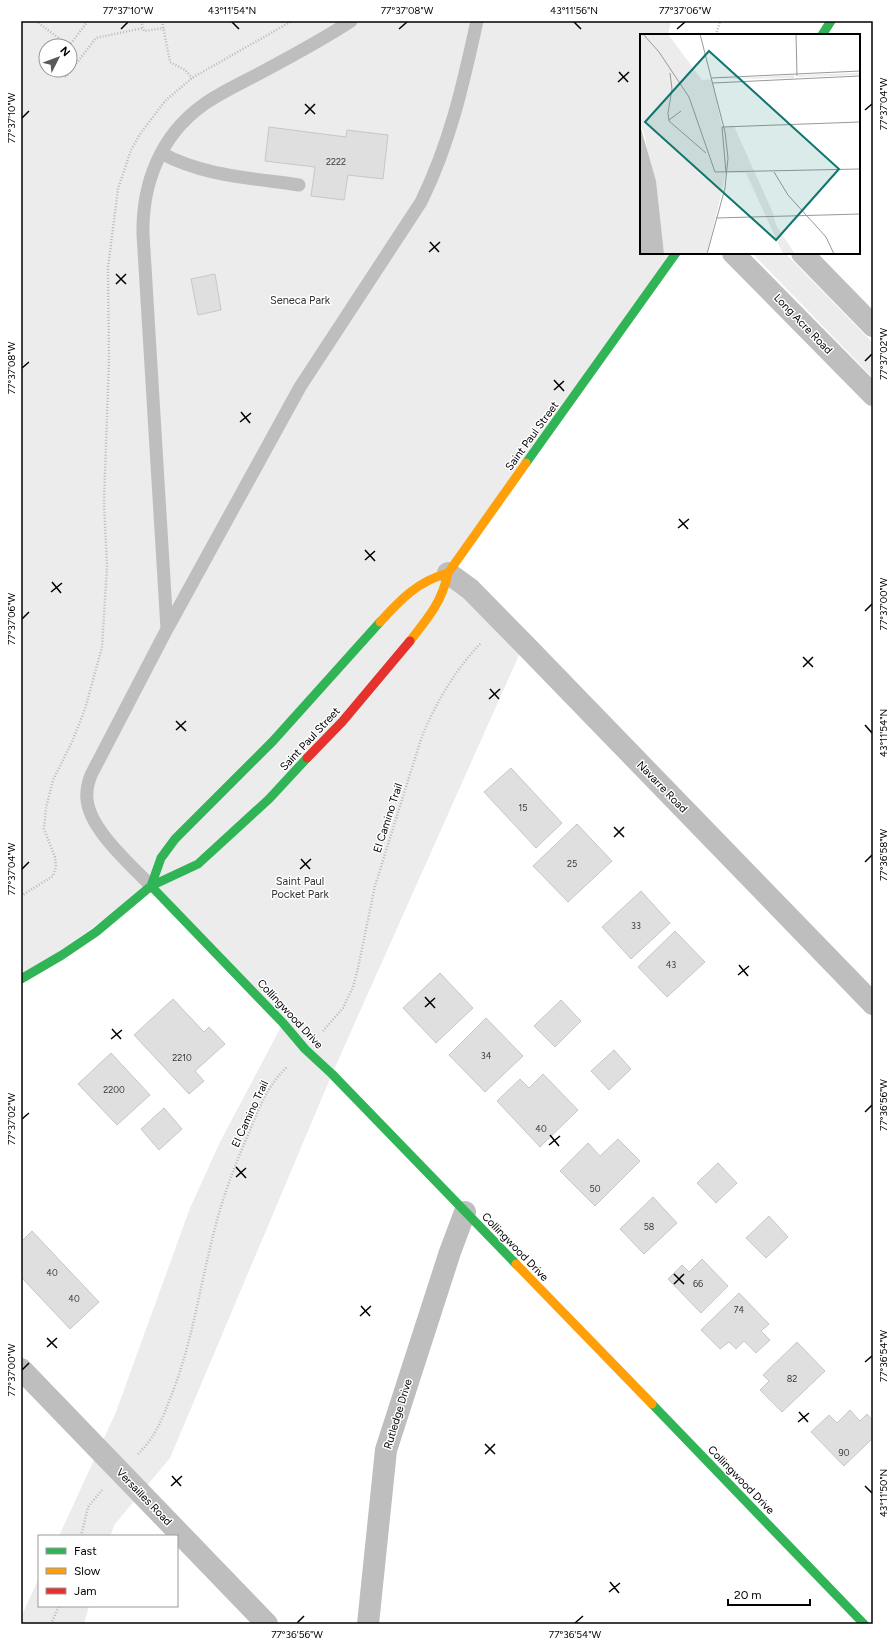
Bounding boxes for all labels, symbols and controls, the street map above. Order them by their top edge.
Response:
text: 77°37'10"W [103,4,154,17]
text: 43°11'54"N [208,4,256,17]
text: 77°37'08"W [381,4,434,17]
text: 43°11'56"N [550,4,598,17]
text: 77°37'06"W [659,4,711,17]
inset map [640,34,860,254]
north arrow [38,38,78,78]
text: N [57,44,73,59]
text: 77°37'04"W [877,77,890,130]
text: 77°37'10"W [5,92,18,143]
house number: 2222 [326,156,346,167]
street label: Long Acre Road [771,291,835,357]
park label: Seneca Park [270,294,331,307]
text: 77°37'02"W [877,328,890,380]
text: 77°37'08"W [5,341,18,394]
street label: Saint Paul Street [503,399,561,473]
text: 77°37'00"W [877,577,890,630]
text: 77°37'06"W [5,593,18,645]
street label: Saint Paul Street [277,705,343,773]
text: 43°11'54"N [877,709,890,757]
street label: Navarre Road [634,758,690,816]
street label: El Camino Trail [371,782,405,854]
house number: 15 [519,802,527,813]
text: 77°36'58"W [877,828,890,881]
text: 77°37'04"W [5,842,18,895]
house number: 25 [567,858,577,869]
park label: Saint Paul Pocket Park [271,875,329,901]
house number: 33 [631,920,641,931]
house number: 43 [666,959,676,970]
street label: Collingwood Drive [255,977,325,1051]
house number: 34 [481,1050,492,1061]
house number: 2210 [172,1052,192,1063]
street label: El Camino Trail [229,1079,271,1149]
text: 77°36'56"W [877,1079,890,1131]
house number: 2200 [103,1084,125,1095]
text: 77°37'02"W [5,1093,18,1145]
house number: 40 [535,1123,547,1134]
house number: 50 [590,1183,601,1194]
street label: Collingwood Drive [479,1210,551,1284]
house number: 58 [644,1221,655,1232]
house number: 40 [46,1267,58,1278]
house number: 66 [693,1278,703,1289]
house number: 40 [68,1293,80,1304]
house number: 74 [734,1304,745,1315]
text: 77°36'54"W [877,1329,890,1382]
text: 77°37'00"W [5,1343,18,1396]
house number: 82 [787,1373,797,1384]
street label: Rutledge Drive [381,1377,415,1451]
street label: Collingwood Drive [705,1443,777,1517]
house number: 90 [839,1447,850,1458]
street label: Versailles Road [114,1466,174,1528]
text: 43°11'50"N [877,1469,890,1517]
legend [38,1535,178,1607]
text: Fast [74,1544,97,1558]
text: Slow [74,1564,101,1578]
scale bar [728,1581,810,1607]
text: Jam [74,1584,97,1598]
text: 20 m [734,1588,762,1602]
text: 77°36'56"W [271,1628,323,1641]
text: 77°36'54"W [549,1628,602,1641]

